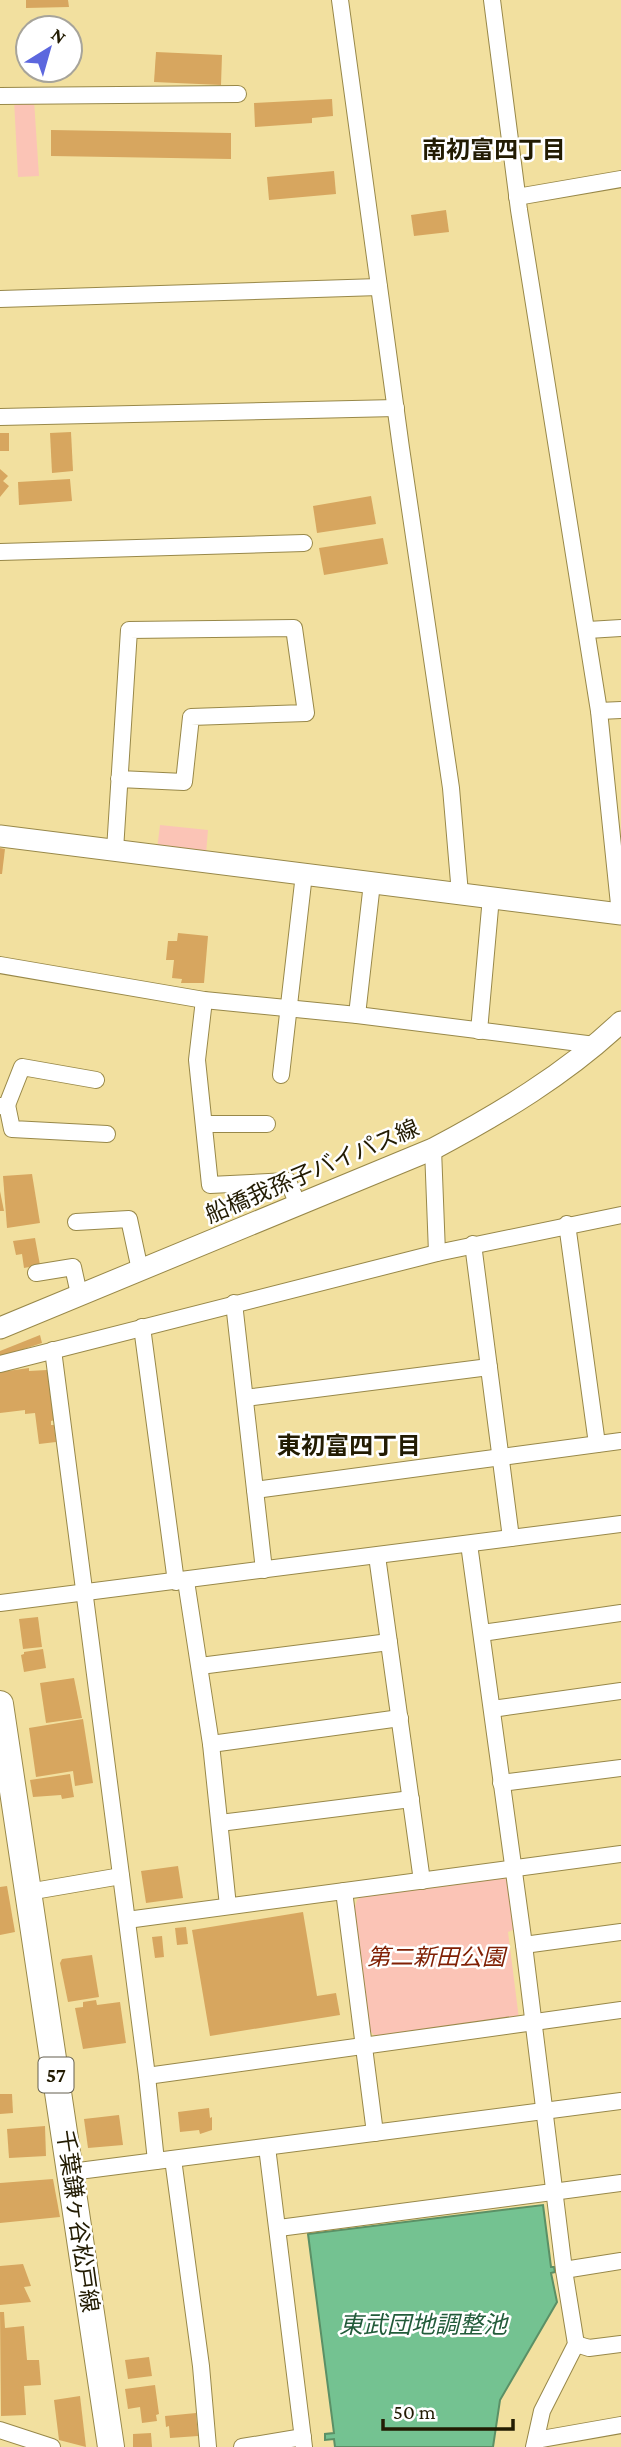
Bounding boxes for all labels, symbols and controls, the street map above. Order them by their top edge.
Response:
north arrow [14,14,84,84]
text: N [47,24,70,48]
district label: 南初富四丁目 [422,136,566,163]
street label: 船橋我孫子バイパス線 [201,1114,423,1228]
district label: 東初富四丁目 [277,1432,421,1459]
park label: 第二新田公園 [367,1944,508,1970]
road number: 57 [38,2058,74,2092]
street label: 千葉鎌ヶ谷松戸線 [52,2128,104,2314]
water label: 東武団地調整池 [339,2311,509,2338]
scale bar [383,2388,512,2432]
text: 50 m [393,2400,436,2424]

